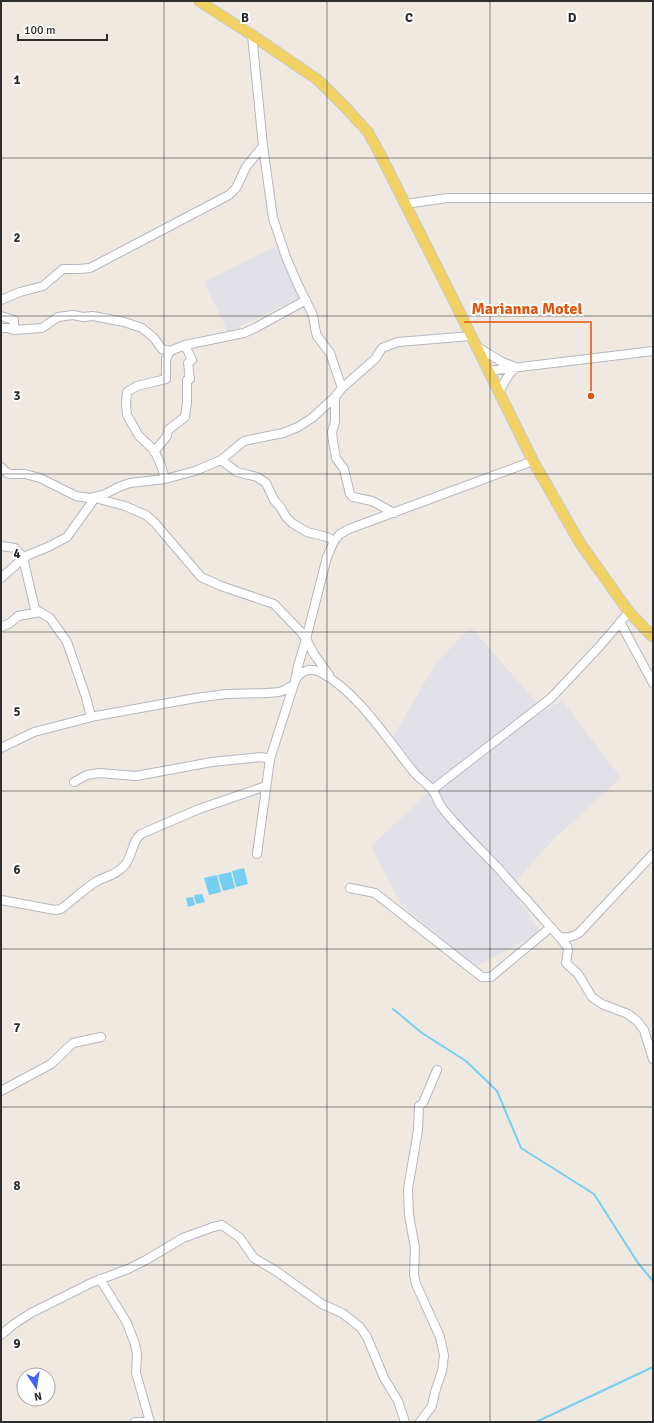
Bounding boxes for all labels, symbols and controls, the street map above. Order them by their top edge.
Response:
text: B [241,10,249,26]
text: C [405,10,413,26]
text: D [568,10,577,26]
scale bar [18,16,107,42]
text: 100 m [24,23,56,38]
text: 1 [13,72,21,88]
text: 2 [13,230,21,246]
callout: Marianna Motel [464,294,591,322]
text: Marianna Motel [472,299,582,319]
text: 3 [13,388,21,404]
text: 4 [13,546,21,562]
text: 5 [13,704,21,720]
text: 6 [13,862,21,878]
text: 7 [13,1020,21,1036]
text: 8 [13,1178,21,1194]
text: 9 [13,1336,21,1352]
north arrow [16,1367,56,1407]
text: N [33,1389,43,1403]

